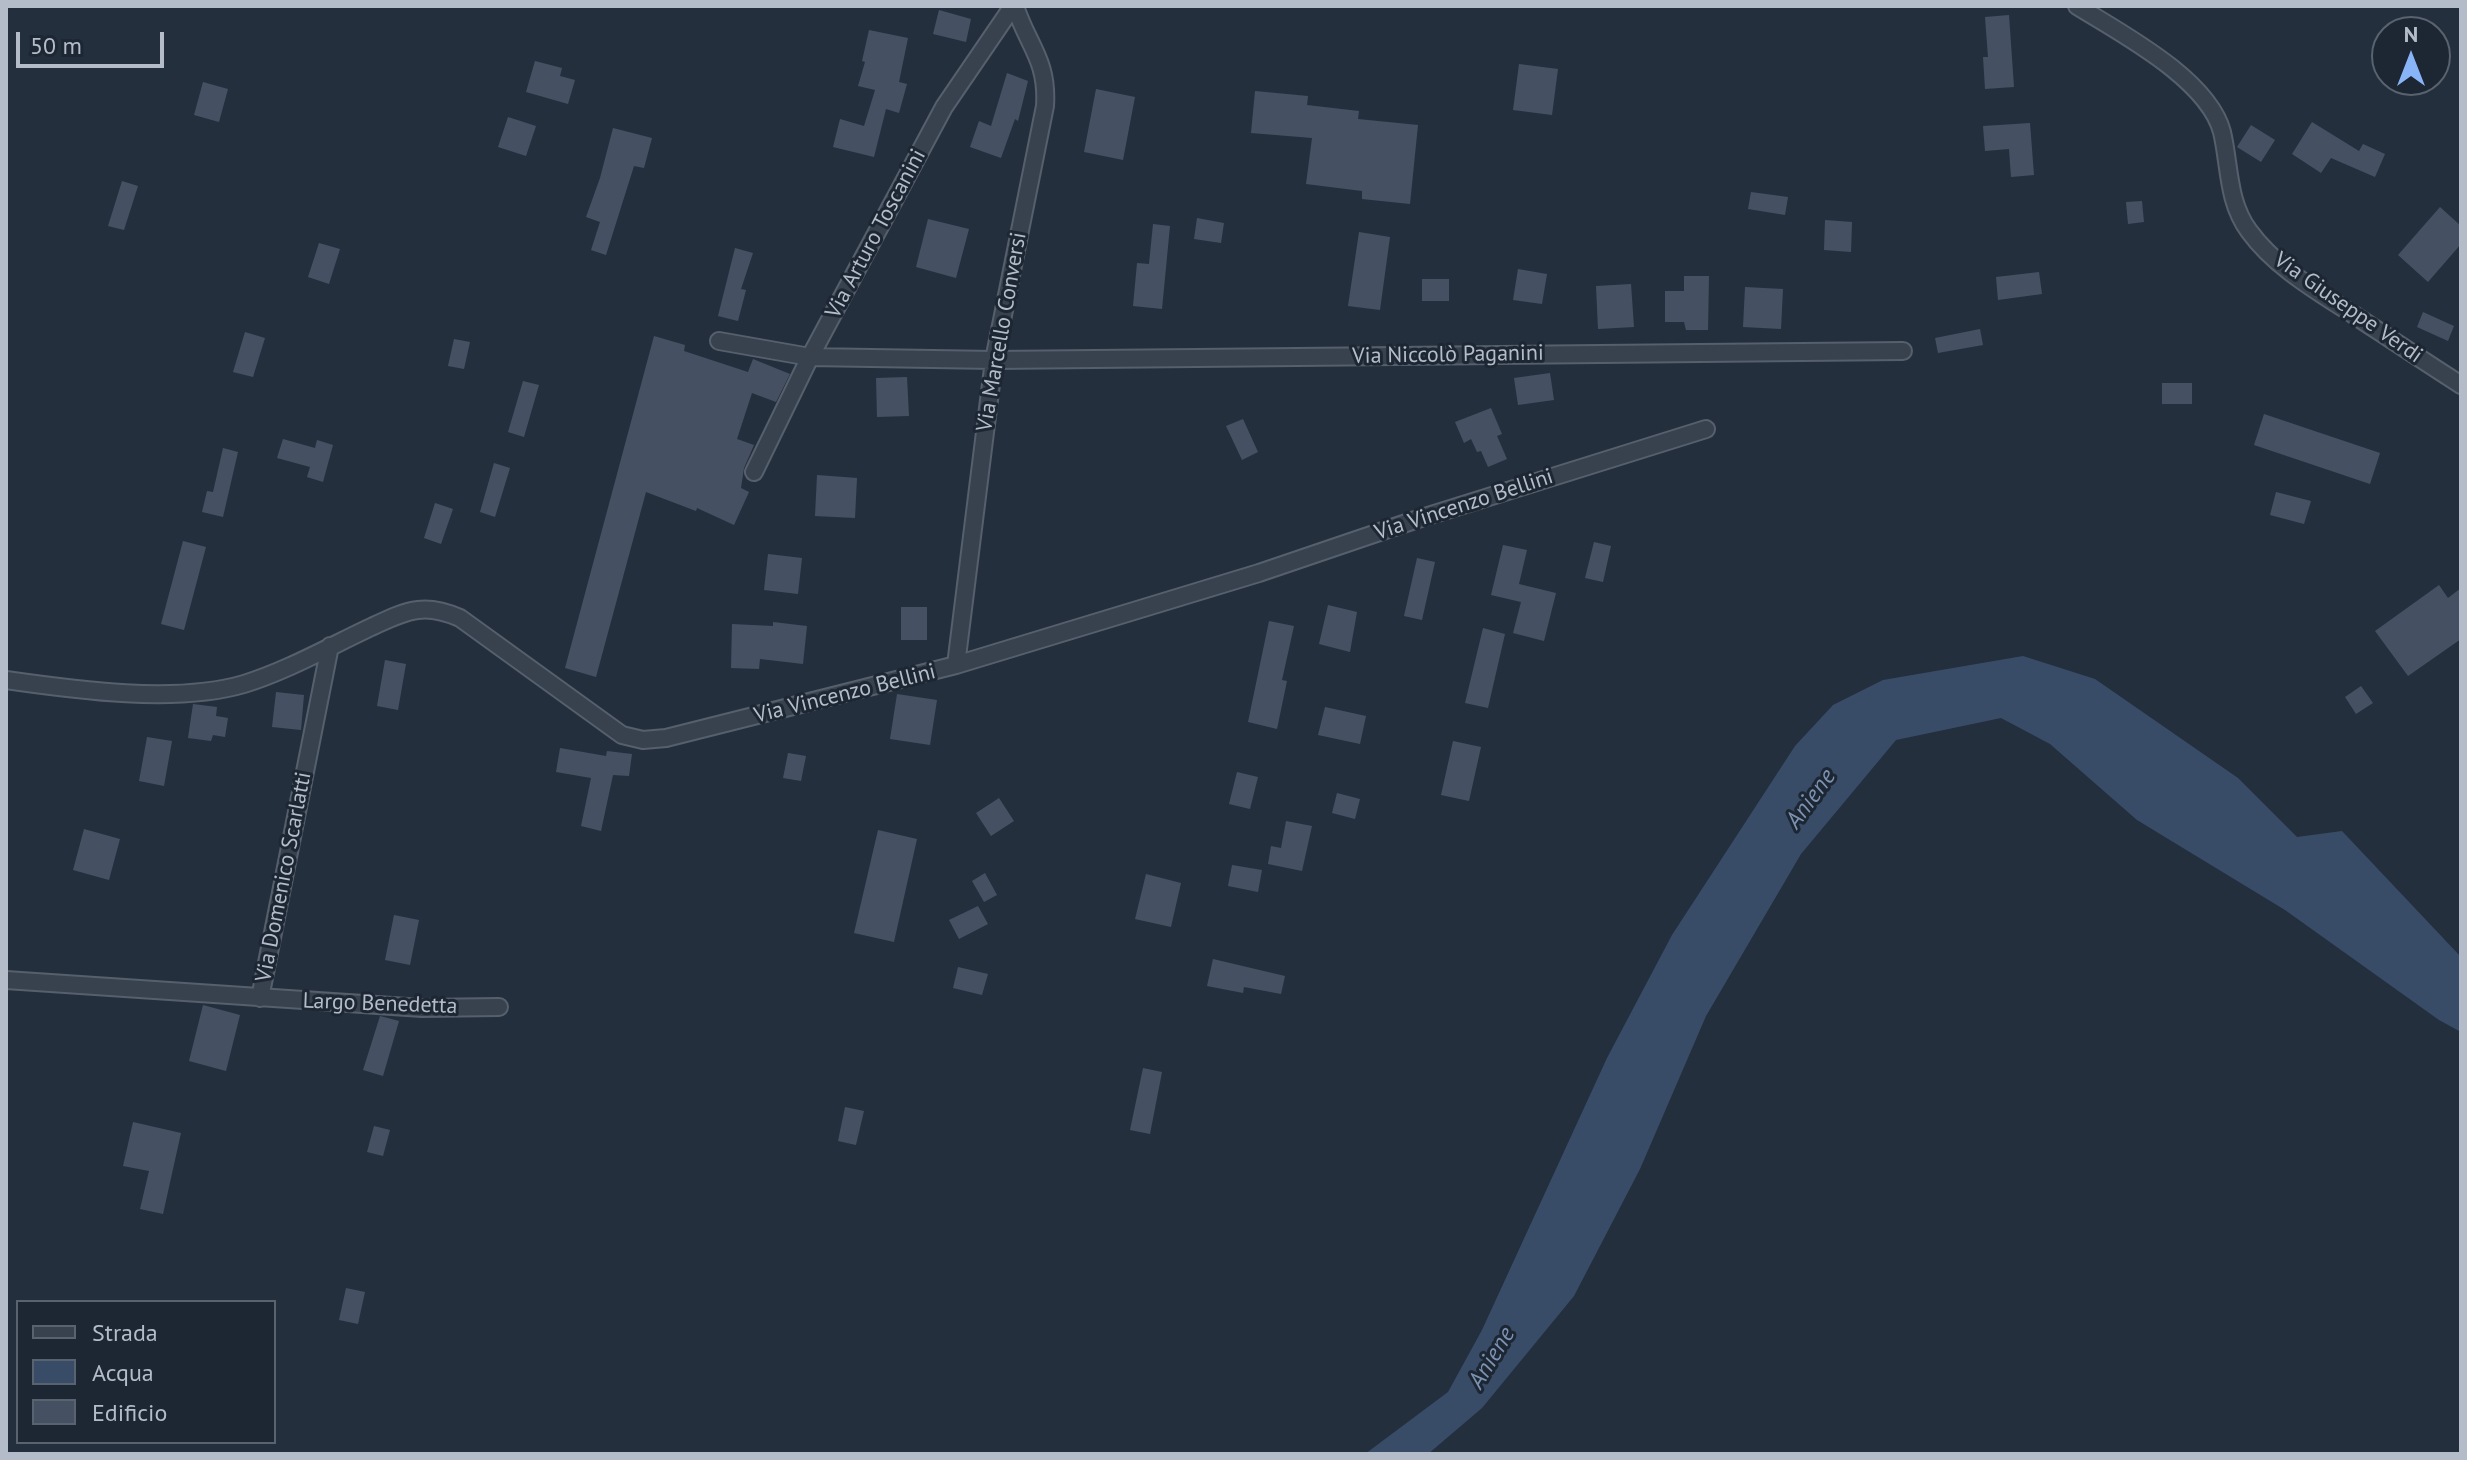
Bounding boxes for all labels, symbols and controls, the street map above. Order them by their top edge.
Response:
scale bar [20,16,168,66]
north arrow [2371,16,2451,96]
text: N [2404,20,2418,48]
text: 50 m [30,30,82,61]
street label: Via Arturo Toscanini [820,145,932,323]
street label: Via Marcello Conversi [971,230,1033,434]
street label: Via Giuseppe Verdi [2269,247,2427,369]
street label: Via Niccolò Paganini [1352,340,1544,370]
street label: Via Vincenzo Bellini [1371,464,1557,546]
street label: Via Vincenzo Bellini [752,659,938,729]
water label: Aniene [1780,764,1842,834]
street label: Via Domenico Scarlatti [251,770,317,984]
street label: Largo Benedetta [302,988,458,1020]
legend [16,1300,276,1444]
text: Strada [92,1317,158,1348]
water label: Aniene [1462,1322,1522,1394]
text: Acqua [92,1357,154,1388]
text: Edificio [92,1397,167,1428]

